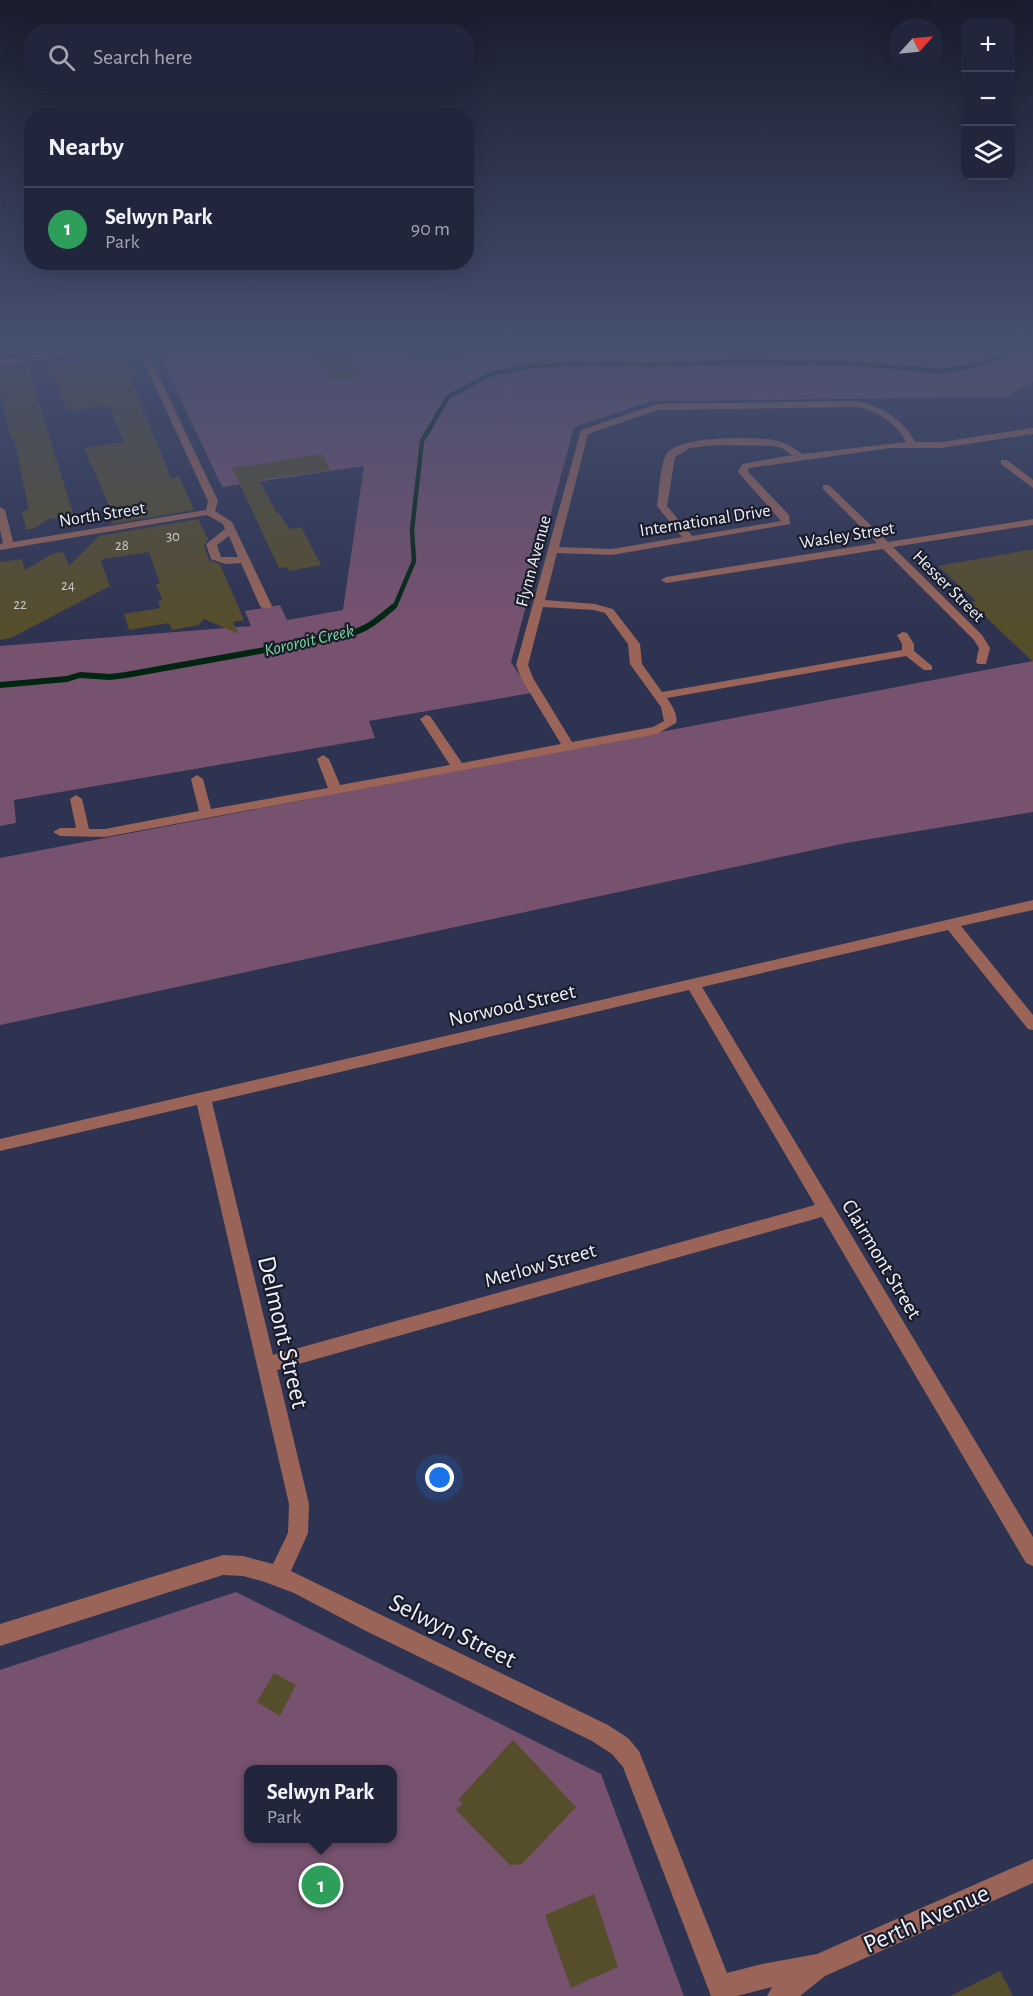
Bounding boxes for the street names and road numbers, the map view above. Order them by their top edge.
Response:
street label: North Street [58,499,147,531]
street label: International Drive [638,502,772,540]
street label: Flynn Avenue [513,514,555,609]
street label: Wasley Street [798,520,896,552]
street label: Hesser Street [909,547,988,626]
street label: Norwood Street [447,981,578,1030]
street label: Clairmont Street [838,1196,925,1323]
street label: Merlow Street [482,1239,599,1291]
street label: Delmont Street [253,1253,313,1411]
street label: Selwyn Street [385,1589,520,1673]
street label: Perth Avenue [860,1880,993,1958]

